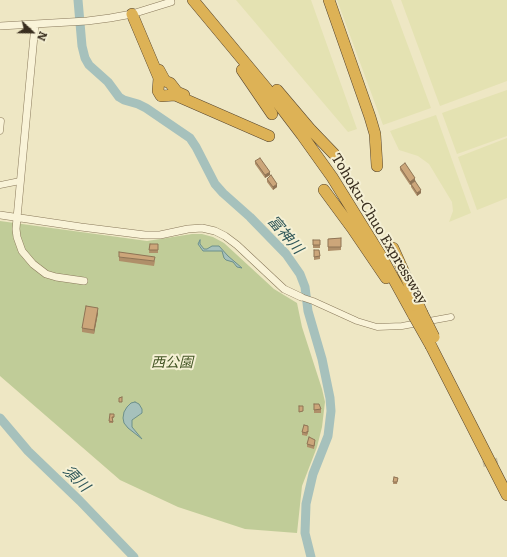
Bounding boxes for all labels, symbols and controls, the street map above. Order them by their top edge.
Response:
north arrow [12,12,52,52]
text: N [34,29,52,44]
street label: Tohoku-Chuo Expressway [327,150,431,308]
water label: 富神川 [263,212,307,258]
park label: 西公園 [151,355,193,371]
water label: 須川 [59,462,93,496]

